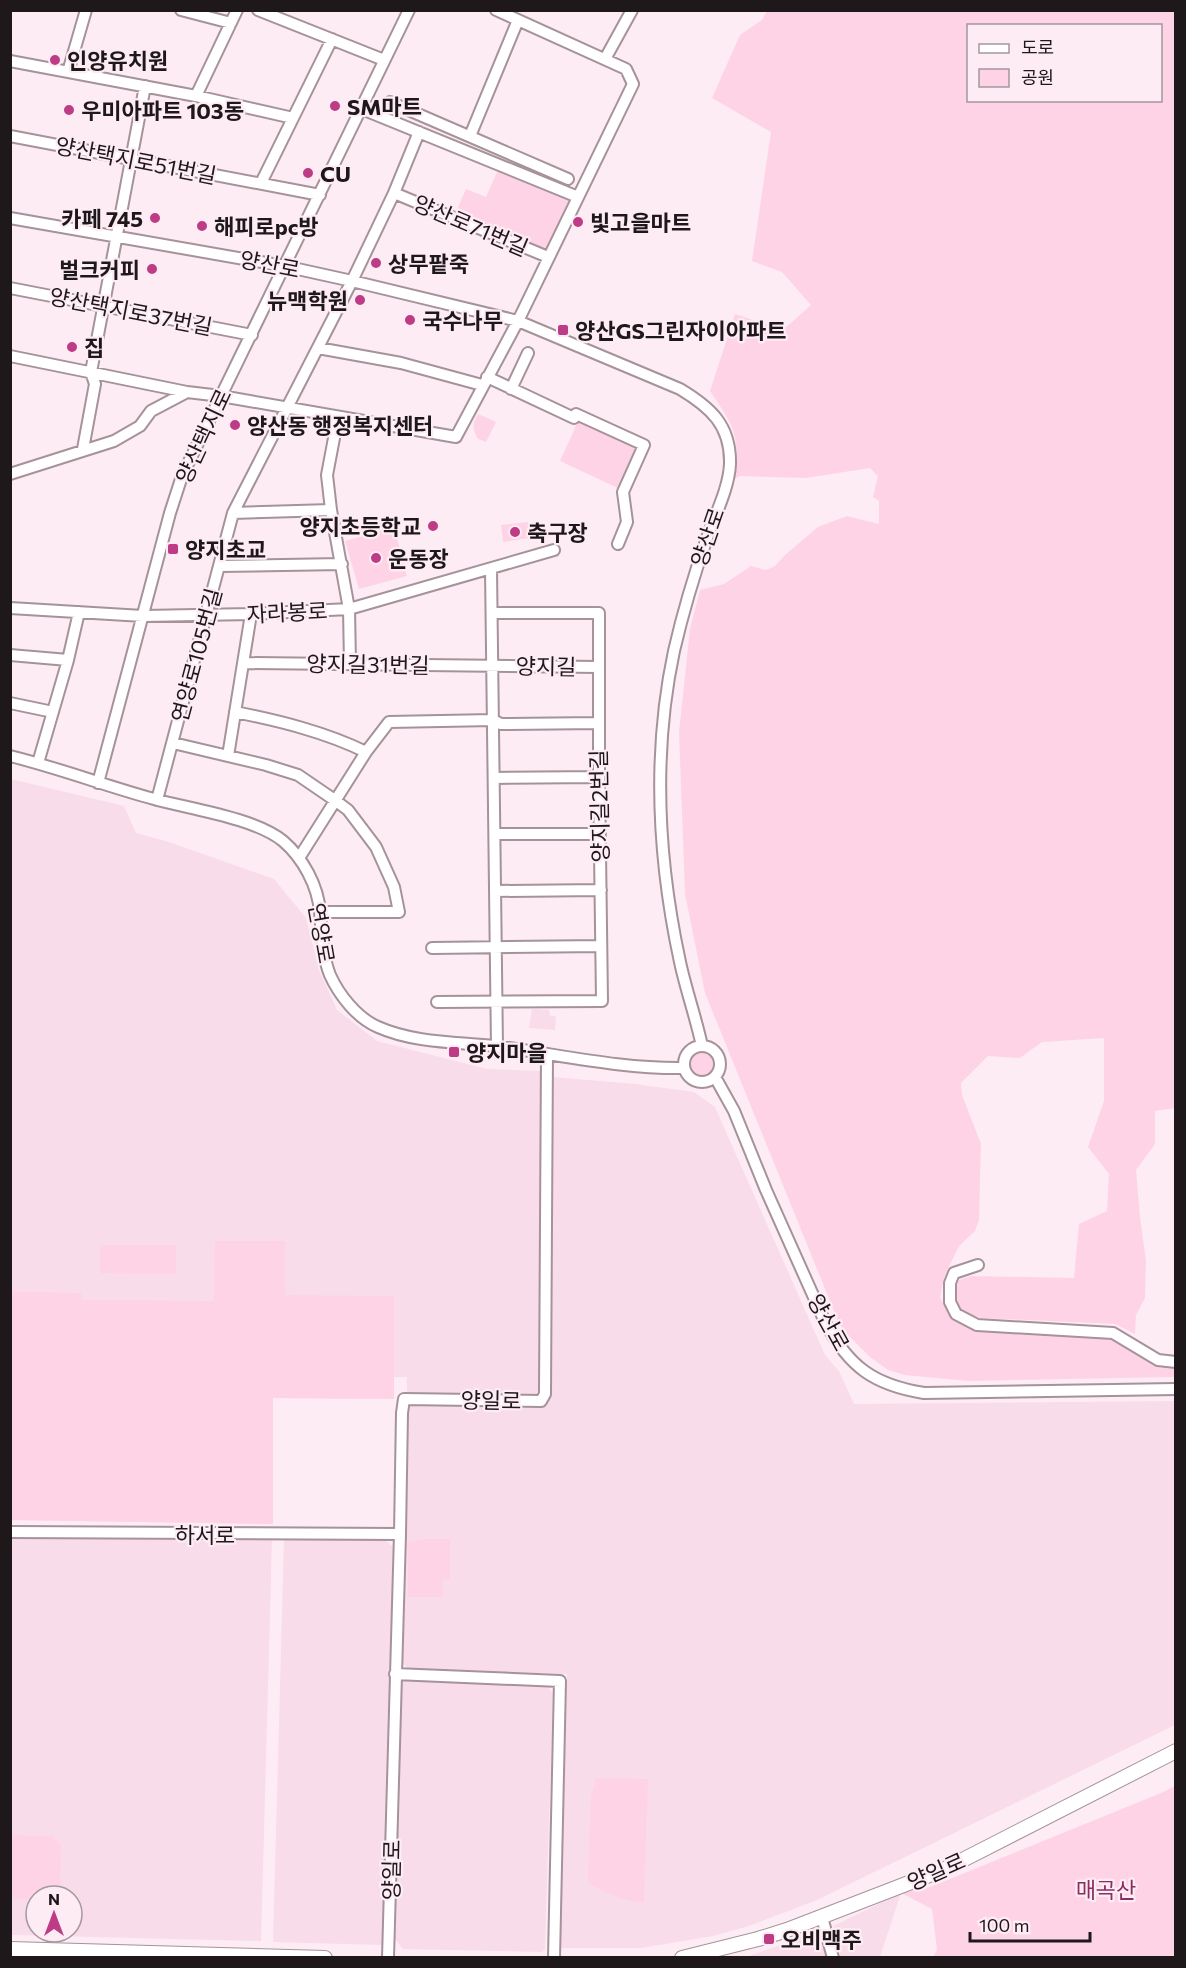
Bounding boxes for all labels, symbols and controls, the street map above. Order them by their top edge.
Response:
legend [967,24,1162,102]
text: 도로 [1021,36,1054,58]
place label: 인양유치원 [67,47,168,74]
marker: 인양유치원 [48,53,62,67]
text: 공원 [1021,66,1054,88]
place label: SM마트 [347,93,422,120]
place label: 우미아파트 103동 [81,97,244,124]
marker: SM마트 [328,99,342,113]
marker: 우미아파트 103동 [62,103,76,117]
street label: 양산택지로51번길 [53,131,219,189]
place label: CU [320,160,351,187]
marker: CU [301,166,315,180]
street label: 양산로71번길 [409,189,533,261]
place label: 카페 745 [61,205,143,232]
place label: 빛고을마트 [590,209,691,236]
marker: 카페 745 [148,211,162,225]
place label: 해피로pc방 [214,213,319,240]
marker: 빛고을마트 [571,215,585,229]
marker: 해피로pc방 [195,219,209,233]
street label: 양산로 [238,245,302,283]
place label: 상무팥죽 [388,250,469,277]
place label: 벌크커피 [59,256,140,283]
marker: 상무팥죽 [369,256,383,270]
marker: 벌크커피 [145,262,159,276]
street label: 양산택지로37번길 [47,282,215,340]
place label: 뉴맥학원 [267,287,348,314]
marker: 뉴맥학원 [353,293,367,307]
place label: 국수나무 [422,307,503,334]
marker: 국수나무 [403,313,417,327]
place label: 양산GS그린자이아파트 [575,317,786,344]
marker: 양산GS그린자이아파트 [556,323,570,337]
place label: 집 [84,334,104,361]
marker: 집 [65,340,79,354]
street label: 양산택지로 [169,384,237,488]
place label: 양산동 행정복지센터 [247,412,433,439]
marker: 양산동 행정복지센터 [228,418,242,432]
street label: 양산로 [684,504,730,570]
place label: 양지초등학교 [300,513,421,540]
marker: 양지초등학교 [426,519,440,533]
place label: 축구장 [527,519,588,546]
marker: 축구장 [508,525,522,539]
place label: 양지초교 [185,536,266,563]
marker: 양지초교 [166,542,180,556]
place label: 운동장 [388,545,449,572]
marker: 운동장 [369,551,383,565]
street label: 연양로105번길 [165,585,227,725]
street label: 자라봉로 [246,596,328,628]
street label: 양지길31번길 [306,649,430,679]
street label: 양지길 [515,652,577,680]
street label: 양지길2번길 [585,749,613,863]
street label: 연양로 [303,901,341,965]
place label: 양지마을 [466,1039,547,1066]
marker: 양지마을 [447,1045,461,1059]
street label: 양산로 [802,1289,856,1355]
street label: 양일로 [460,1386,522,1414]
street label: 하서로 [175,1521,235,1548]
street label: 양일로 [377,1839,405,1901]
street label: 양일로 [903,1846,969,1896]
park label: 매곡산 [1076,1876,1136,1903]
north arrow [24,1884,84,1944]
text: N [48,1889,60,1908]
scale bar [970,1905,1090,1943]
text: 100 m [979,1914,1029,1936]
place label: 오비맥주 [781,1926,862,1953]
marker: 오비맥주 [762,1932,776,1946]

